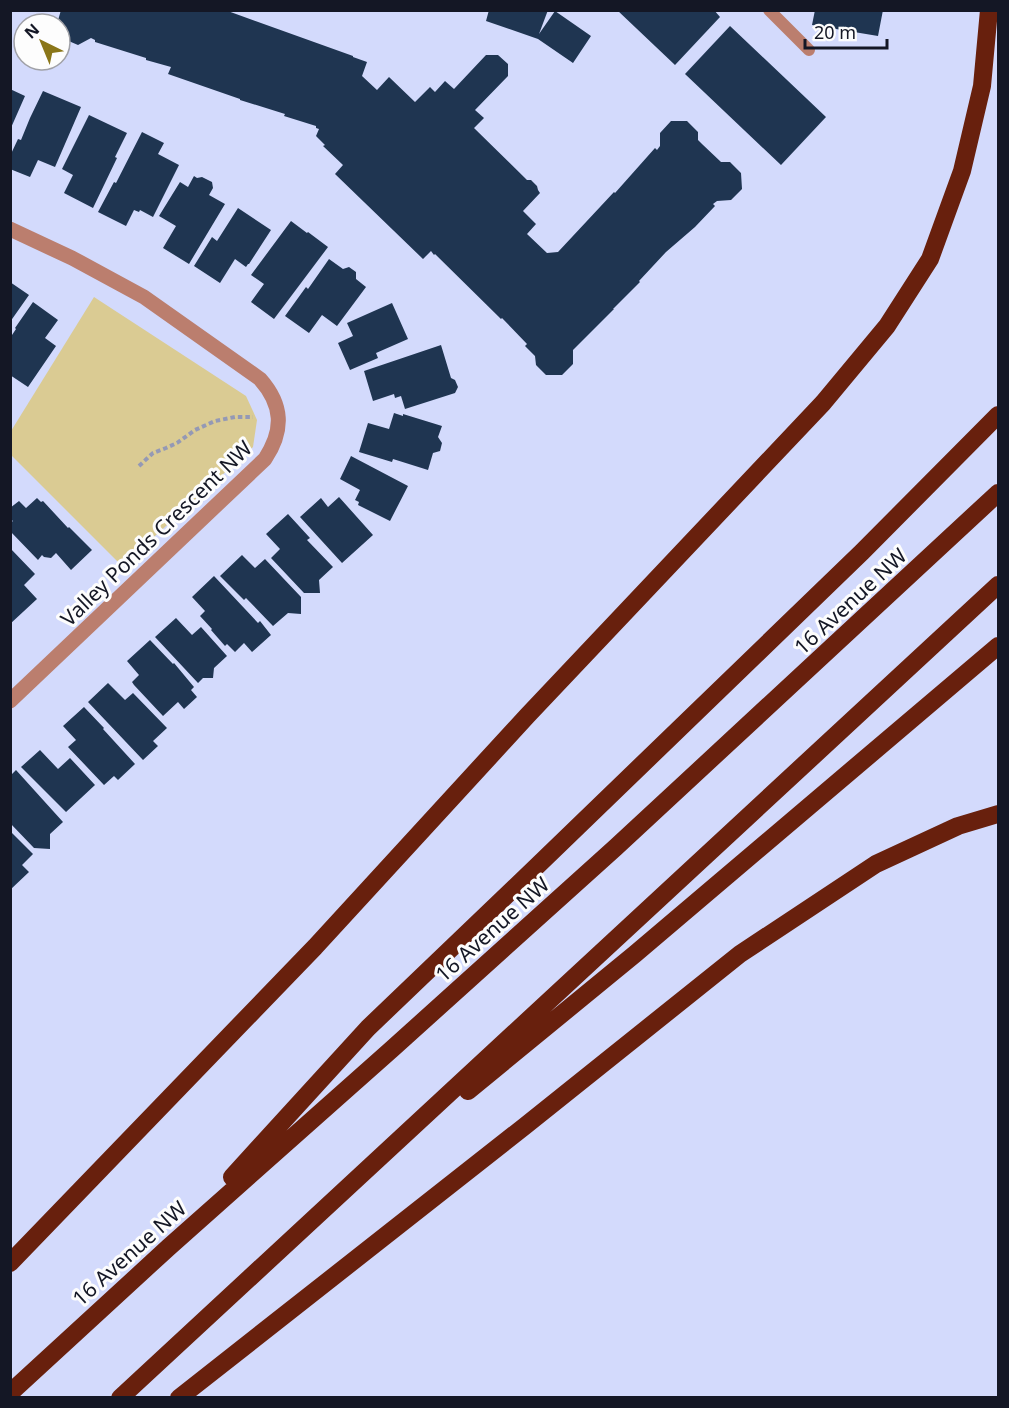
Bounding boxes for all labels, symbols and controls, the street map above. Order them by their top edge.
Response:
north arrow [12,12,72,72]
scale bar [805,12,888,50]
text: N [20,19,44,44]
text: 20 m [814,20,856,44]
street label: Valley Ponds Crescent NW [54,434,258,632]
street label: 16 Avenue NW [788,541,913,660]
street label: 16 Avenue NW [429,870,555,988]
street label: 16 Avenue NW [66,1194,192,1312]

